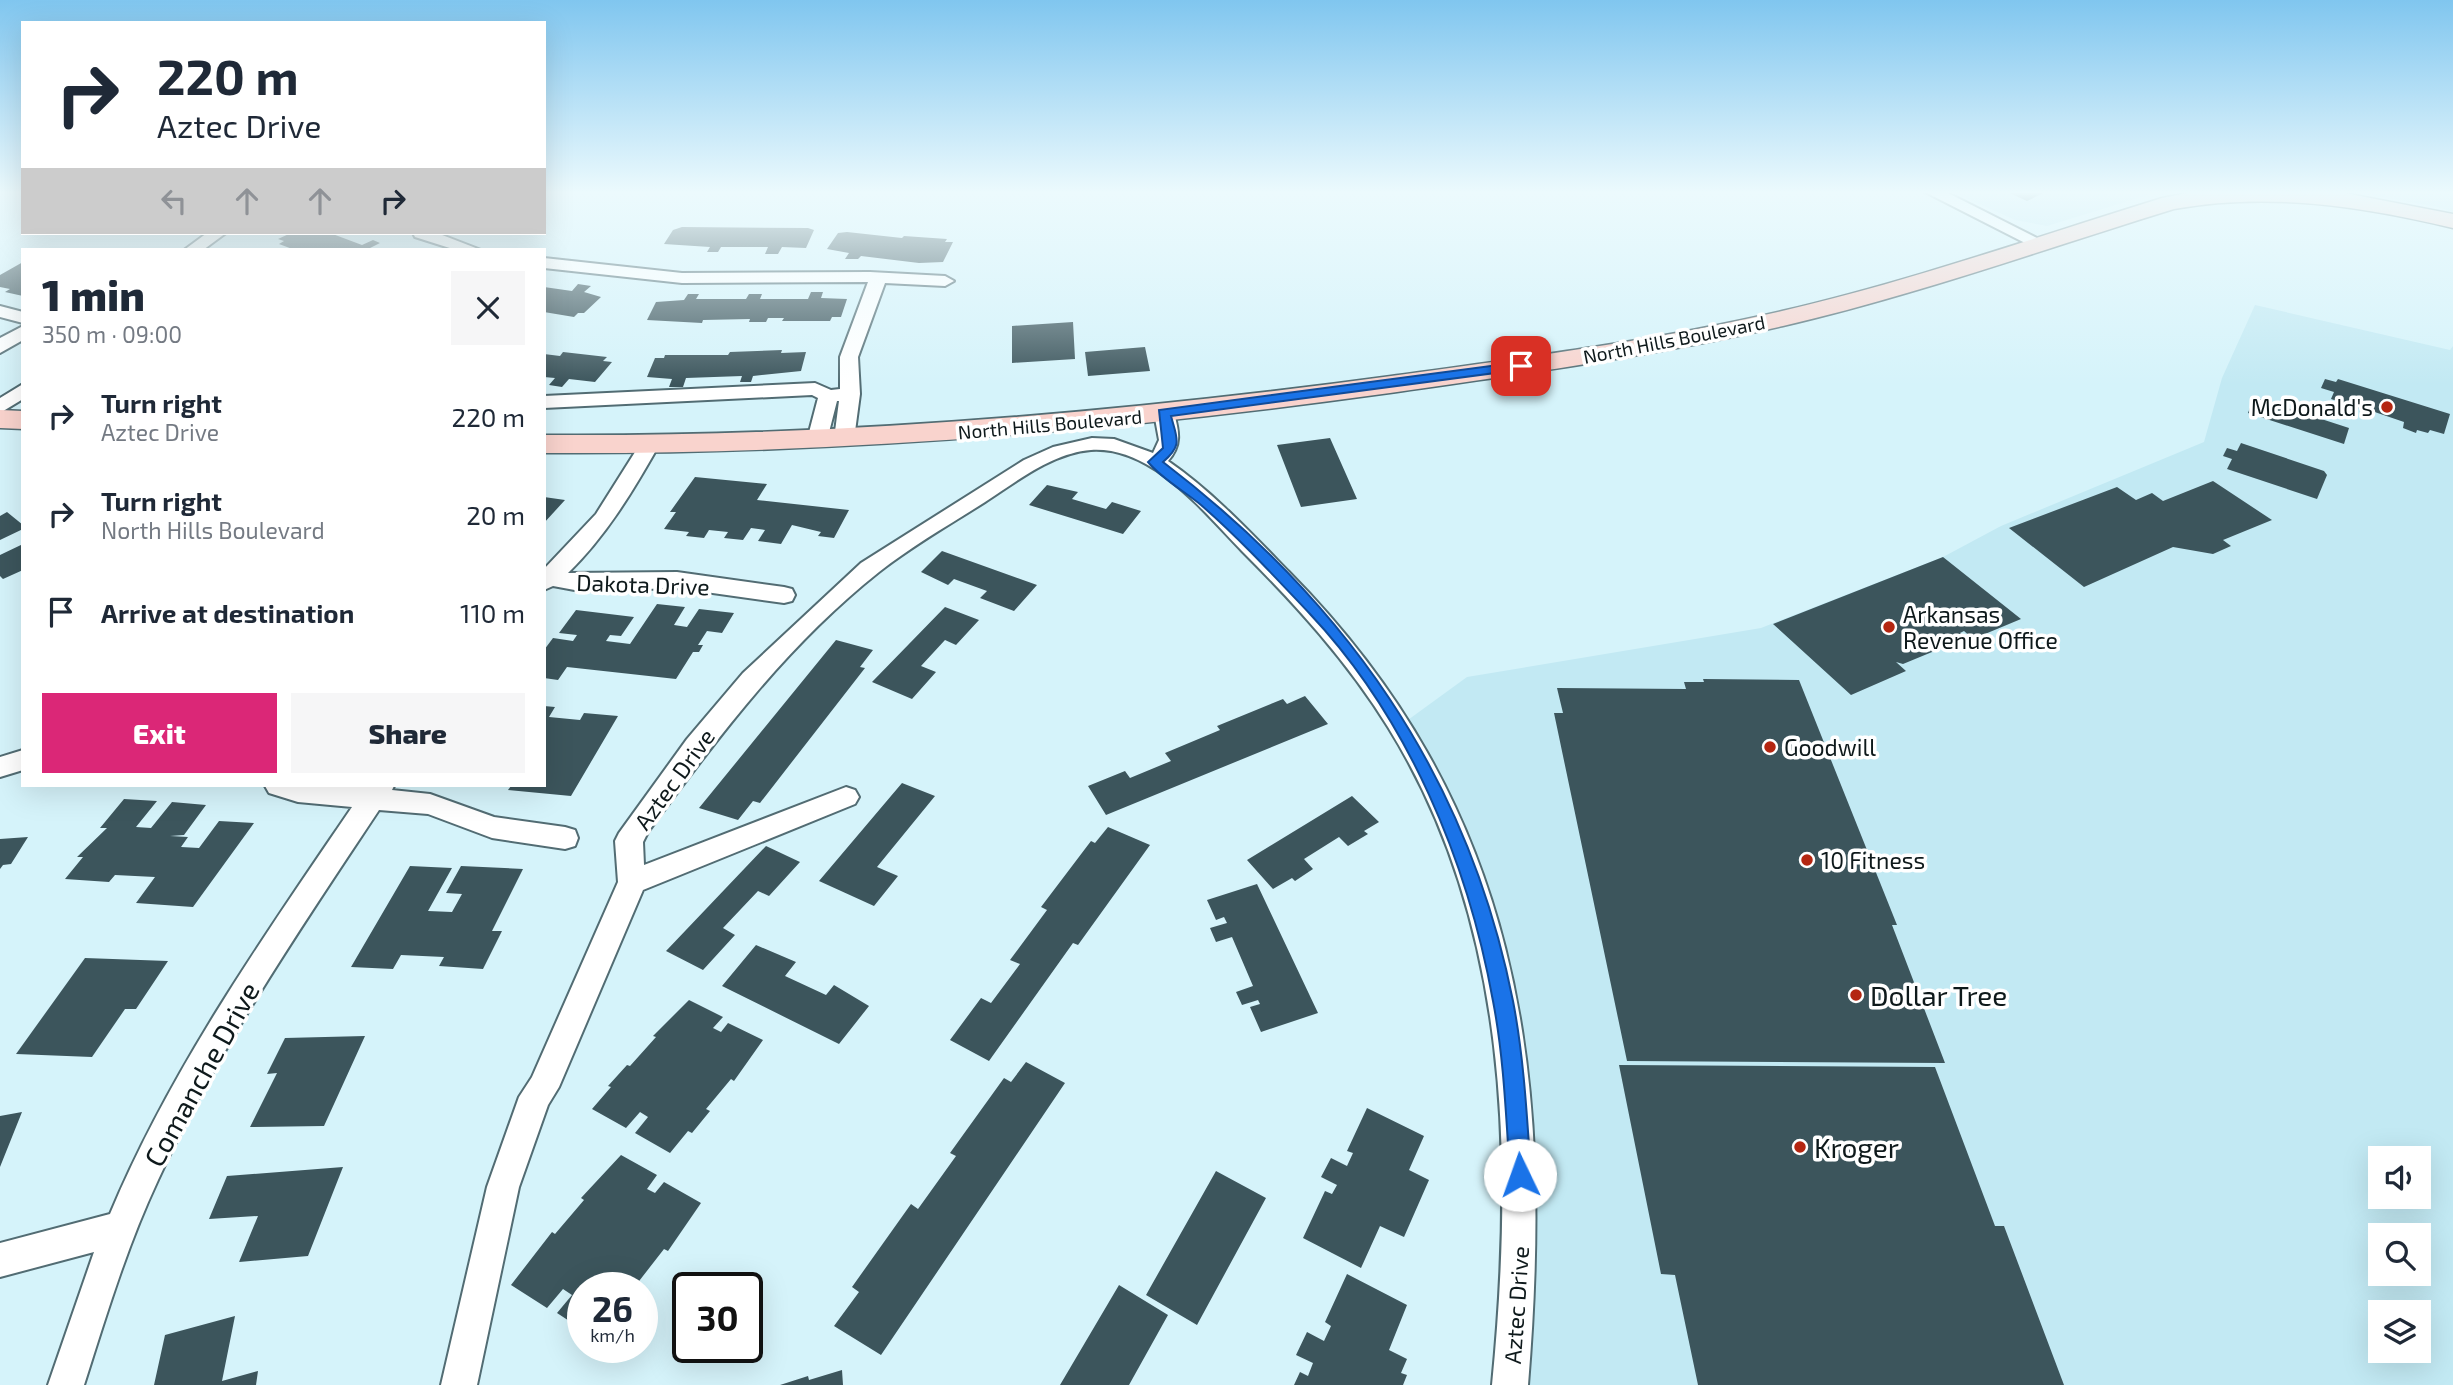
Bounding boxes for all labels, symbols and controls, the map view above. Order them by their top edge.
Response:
text: 220 m [157,46,299,105]
icon: right [42,49,133,140]
text: Aztec Drive [157,106,321,144]
icon: left [155,182,193,220]
icon: ahead [228,182,266,220]
icon: ahead [301,182,339,220]
icon: right [374,182,412,220]
text: 1 min [42,269,145,319]
button: close [451,271,525,345]
street label: North Hills Boulevard [1581,310,1767,368]
text: 350 m · 09:00 [42,320,182,348]
pin [1491,336,1551,396]
icon: arrive [1502,347,1540,385]
text: Turn right [101,387,222,418]
place label: McDonald's [2251,393,2373,421]
icon: right [42,397,80,435]
marker: McDonald's [2379,399,2395,415]
text: 220 m [452,401,525,432]
street label: North Hills Boulevard [957,404,1143,444]
text: Aztec Drive [101,418,219,446]
text: Turn right [101,485,222,516]
icon: right [42,495,80,533]
text: 20 m [466,499,525,530]
text: North Hills Boulevard [101,516,325,544]
street label: Dakota Drive [576,568,710,600]
icon: arrive [42,593,80,631]
text: Arrive at destination [101,597,354,628]
text: 110 m [460,597,525,628]
place label: Arkansas Revenue Office [1903,600,2058,654]
marker: Arkansas Revenue Office [1881,619,1897,635]
button: Exit [42,693,277,773]
button: Share [291,693,525,773]
street label: Aztec Drive [628,723,720,835]
place label: Goodwill [1784,733,1876,761]
marker: Goodwill [1762,739,1778,755]
place label: 10 Fitness [1821,846,1925,874]
marker: 10 Fitness [1799,852,1815,868]
street label: Comanche Drive [136,976,266,1172]
place label: Dollar Tree [1870,978,2007,1012]
marker: Dollar Tree [1848,987,1864,1003]
place label: Kroger [1814,1130,1899,1164]
position arrow [1483,1138,1557,1212]
marker: Kroger [1792,1139,1808,1155]
map controls [2368,1146,2431,1363]
button: sound [2368,1146,2431,1209]
button: search [2368,1223,2431,1286]
street label: Aztec Drive [1498,1245,1534,1365]
speed limit sign: 30 [672,1272,763,1363]
text: 26 [592,1287,633,1329]
button: layers [2368,1300,2431,1363]
text: km/h [590,1324,635,1346]

